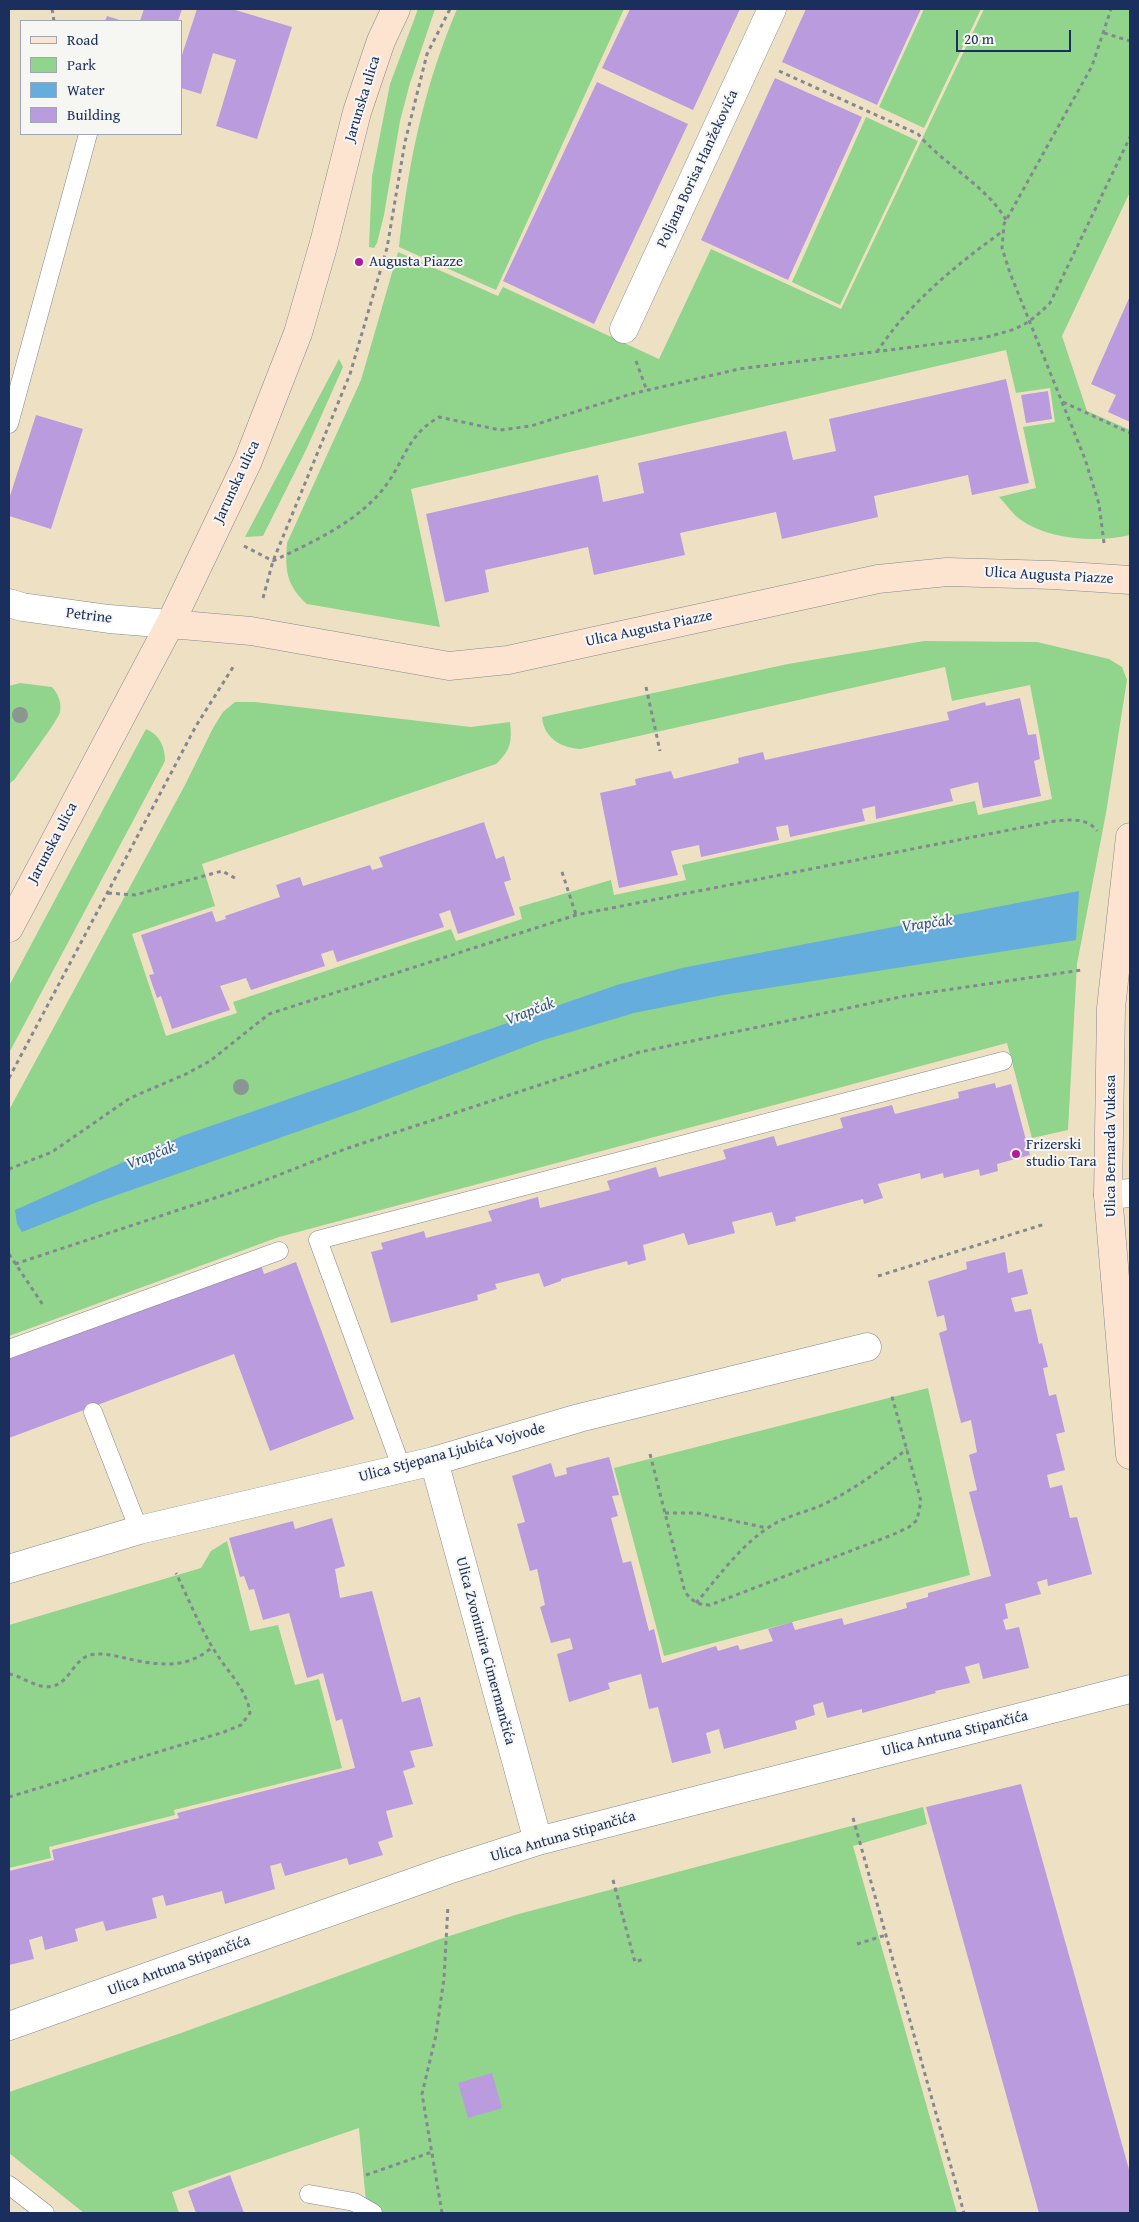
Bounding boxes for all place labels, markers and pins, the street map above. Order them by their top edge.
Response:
place label: Augusta Piazze [369,253,463,271]
marker: Augusta Piazze [353,256,365,268]
place label: Frizerski studio Tara [1026,1136,1097,1171]
marker: Frizerski studio Tara [1010,1148,1022,1160]

